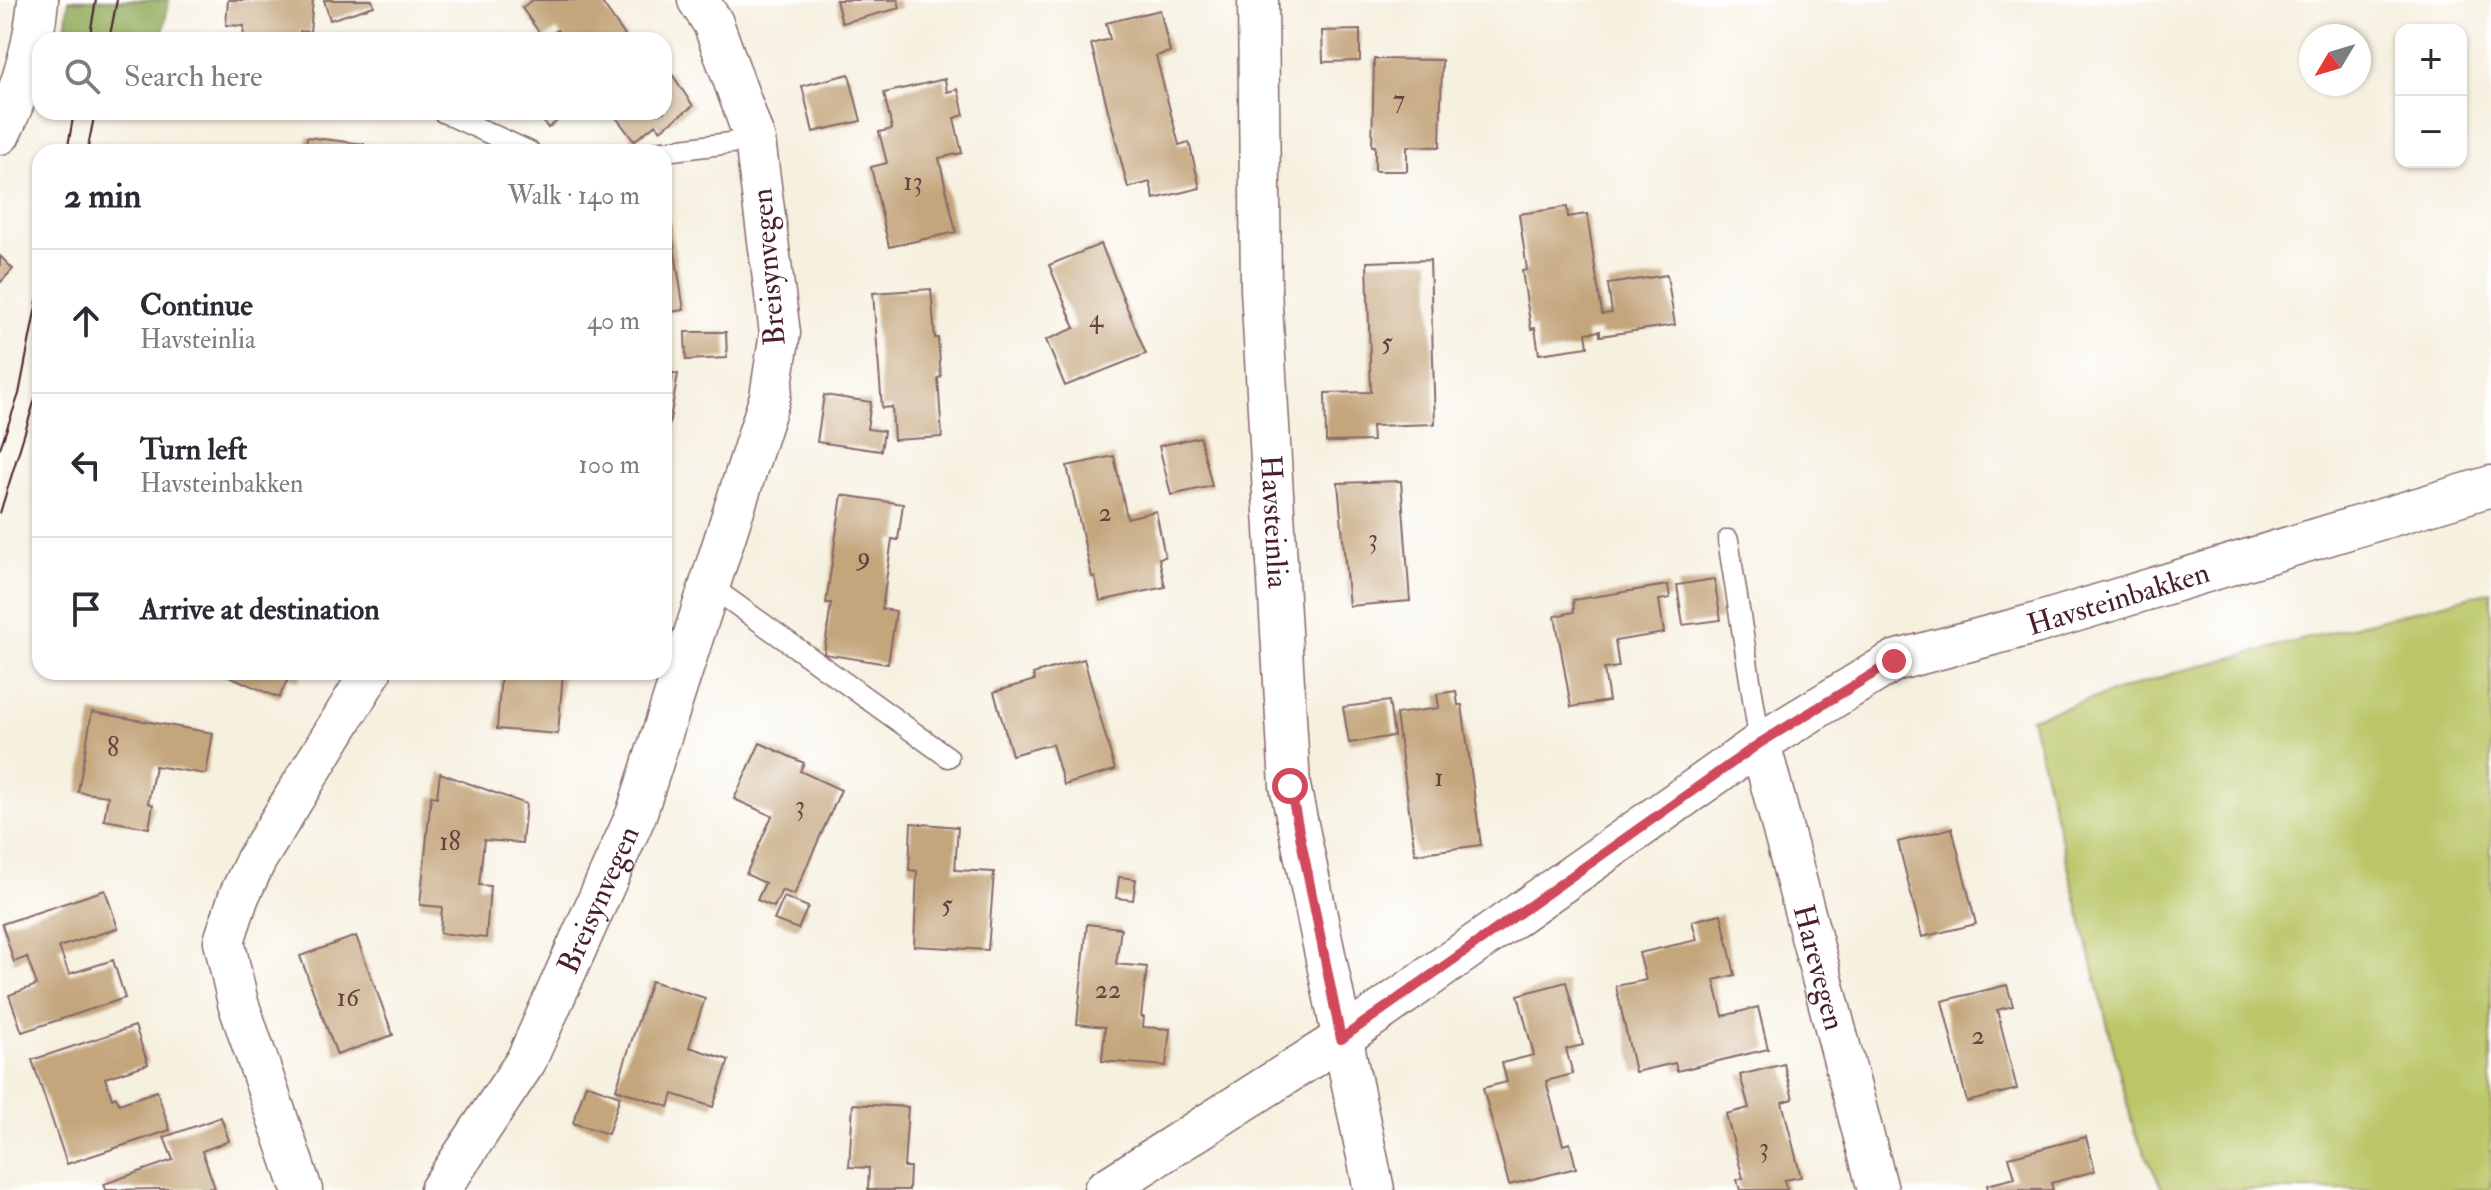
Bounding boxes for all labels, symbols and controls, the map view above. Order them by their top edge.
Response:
north arrow [2299,24,2371,96]
map controls [2395,24,2467,168]
button: + [2395,24,2467,96]
search box [32,32,672,120]
icon: search [60,54,104,98]
text: Search here [124,58,263,95]
house number: 7 [1393,84,1405,116]
button: − [2395,96,2467,168]
house number: 13 [903,166,923,198]
text: 2 min [64,175,141,218]
text: Walk · 140 m [508,180,640,212]
street label: Breisynvegen [743,187,794,347]
text: Continue [140,287,253,324]
icon: ahead [64,299,108,343]
house number: 4 [1089,303,1104,335]
text: 40 m [587,305,640,337]
text: Havsteinlia [140,324,256,356]
house number: 5 [1381,327,1393,359]
text: Turn left [140,431,247,468]
icon: left [64,443,108,487]
text: 100 m [579,449,640,481]
street label: Havsteinlia [1252,454,1296,590]
text: Havsteinbakken [140,468,303,500]
house number: 2 [1098,497,1112,529]
house number: 3 [1368,523,1378,555]
house number: 9 [855,541,871,573]
street label: Havsteinbakken [2023,554,2214,644]
icon: arrive [64,587,108,631]
text: Arrive at destination [140,591,380,628]
route end [1876,643,1912,679]
house number: 8 [107,732,119,764]
house number: 1 [1434,762,1444,794]
route start [1272,768,1308,804]
house number: 3 [795,790,805,822]
street label: Breisynvegen [550,820,648,979]
house number: 18 [439,826,461,858]
house number: 5 [941,889,953,921]
street label: Harevegen [1784,901,1853,1034]
house number: 22 [1095,974,1121,1006]
house number: 16 [337,982,361,1014]
house number: 2 [1971,1020,1985,1052]
house number: 3 [1759,1132,1769,1164]

